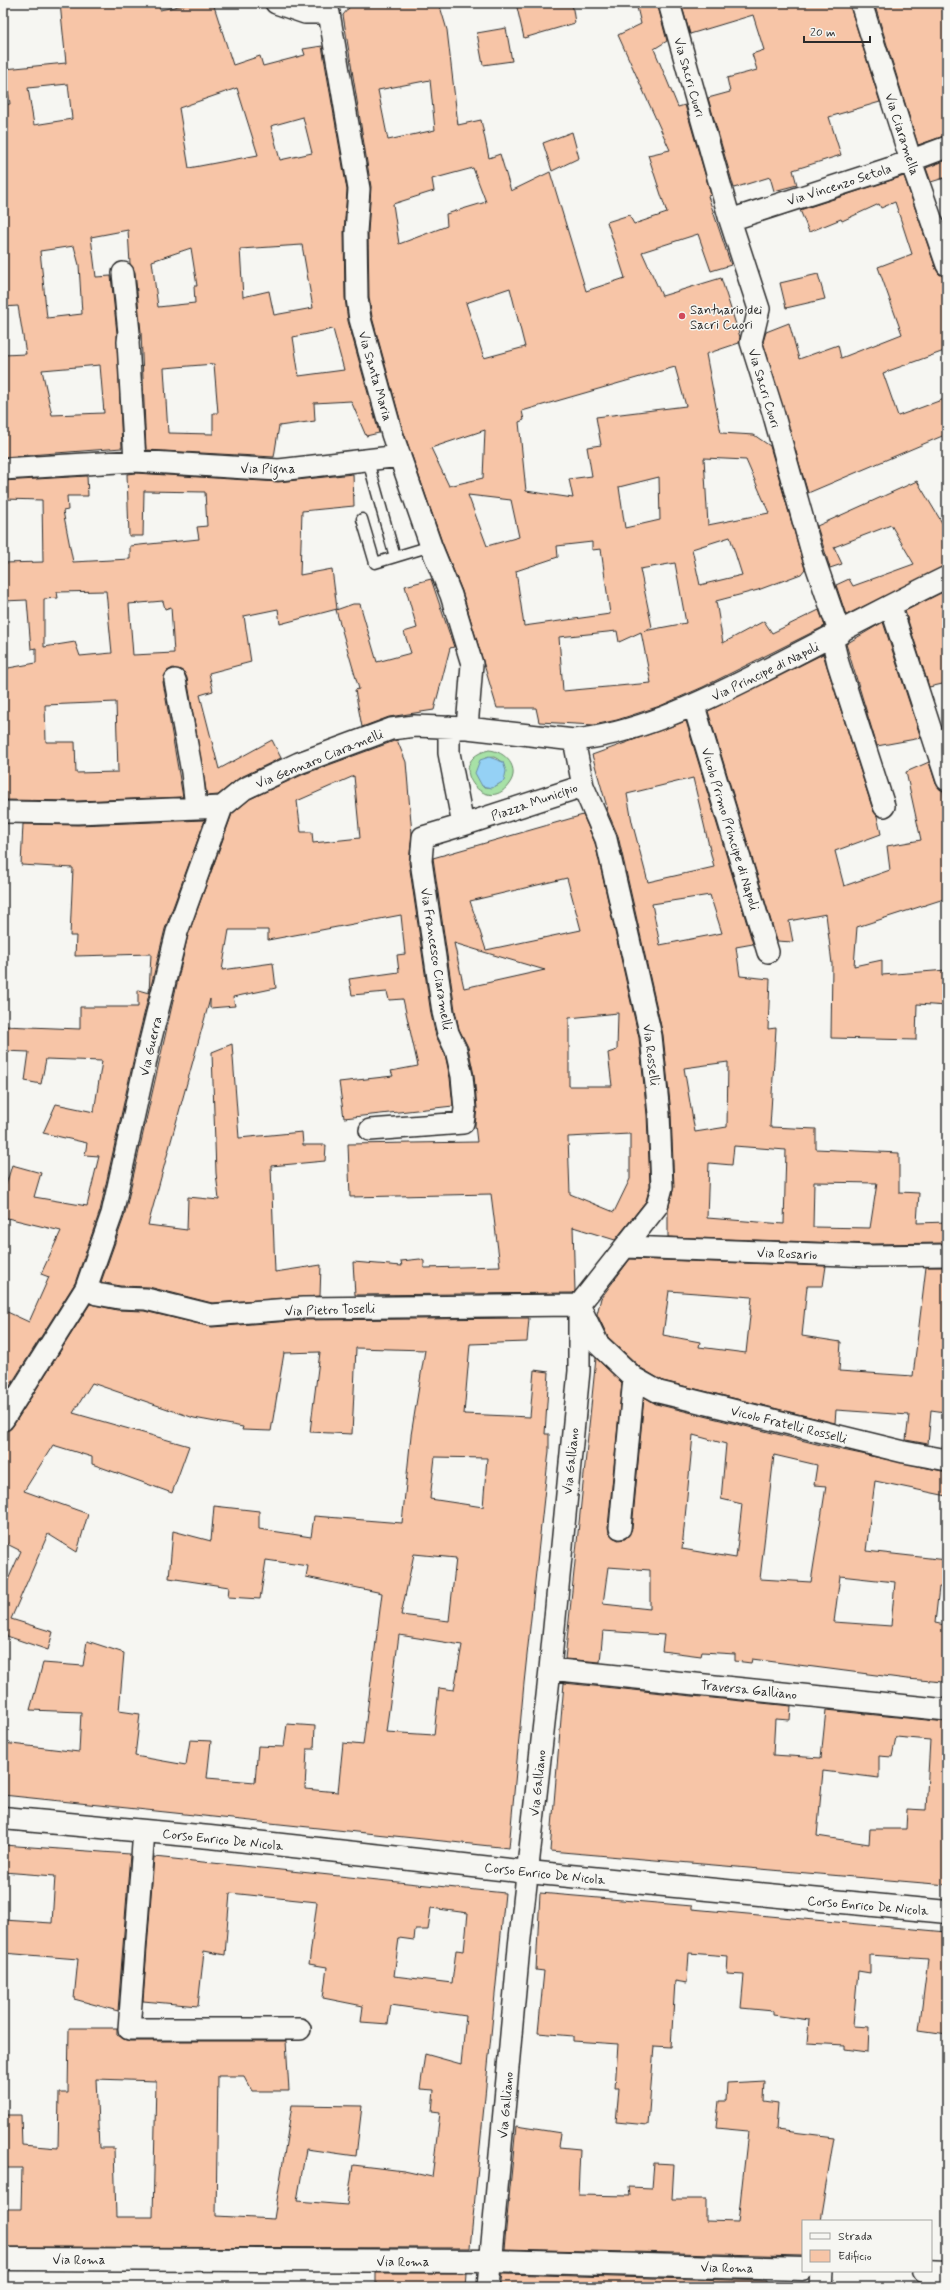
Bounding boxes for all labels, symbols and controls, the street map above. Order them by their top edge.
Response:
scale bar [804,18,870,44]
text: 20 m [810,25,836,41]
street label: Via Sacri Cuori [669,36,708,119]
street label: Via Ciaramella [880,91,923,178]
street label: Via Vincenzo Setola [785,160,894,210]
place label: Santuario dei Sacri Cuori [690,302,762,334]
marker: Santuario dei Sacri Cuori [677,311,687,321]
street label: Via Santa Maria [354,329,396,424]
street label: Via Sacri Cuori [743,347,784,430]
street label: Via Pigna [241,461,296,480]
street label: Via Principe di Napoli [709,639,823,706]
street label: Via Gennaro Ciaramelli [253,726,386,793]
street label: Vicolo Primo Principe di Napoli [697,746,763,913]
street label: Piazza Municipio [489,780,580,825]
street label: Via Francesco Ciaramelli [416,887,455,1032]
street label: Via Guerra [136,1015,167,1078]
street label: Via Rosselli [638,1023,663,1087]
street label: Via Rosario [756,1245,817,1264]
street label: Via Pietro Toselli [285,1300,376,1321]
street label: Vicolo Fratelli Rosselli [729,1403,849,1448]
street label: Via Galliano [560,1427,583,1495]
street label: Traversa Galliano [700,1677,798,1704]
street label: Via Galliano [527,1749,550,1817]
street label: Corso Enrico De Nicola [161,1826,284,1855]
street label: Corso Enrico De Nicola [483,1860,606,1889]
street label: Corso Enrico De Nicola [807,1893,929,1920]
street label: Via Galliano [495,2071,518,2139]
legend [802,2220,932,2272]
text: Strada [838,2229,872,2245]
text: Edificio [838,2249,872,2265]
street label: Via Roma [53,2252,106,2269]
street label: Via Roma [377,2254,430,2271]
street label: Via Roma [700,2260,754,2277]

